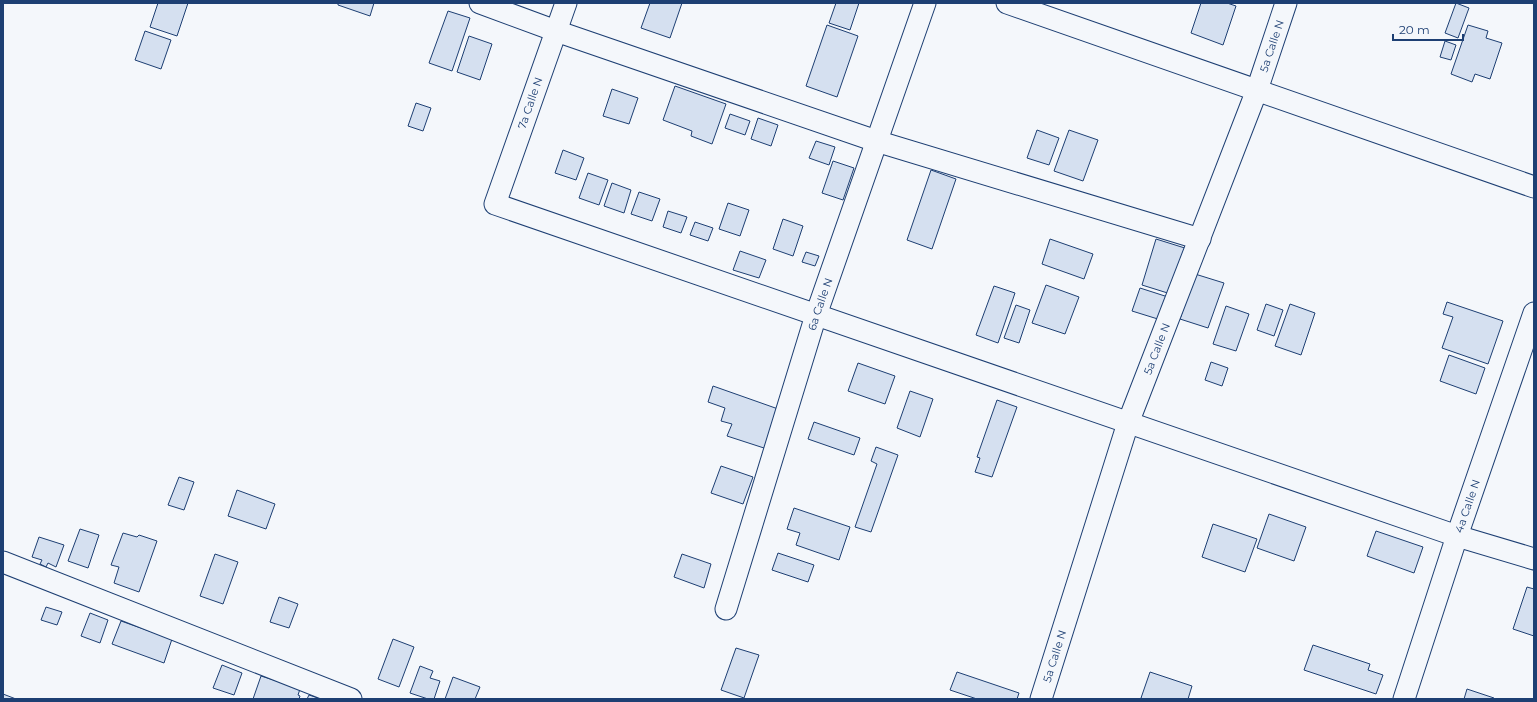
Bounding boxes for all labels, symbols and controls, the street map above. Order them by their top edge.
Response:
scale bar [1393,16,1463,42]
street label: 5a Calle N [1256,18,1287,74]
text: 20 m [1399,22,1430,37]
street label: 7a Calle N [515,75,545,131]
street label: 6a Calle N [805,276,835,332]
street label: 5a Calle N [1140,321,1173,377]
street label: 4a Calle N [1452,478,1483,535]
street label: 5a Calle N [1040,628,1069,684]

